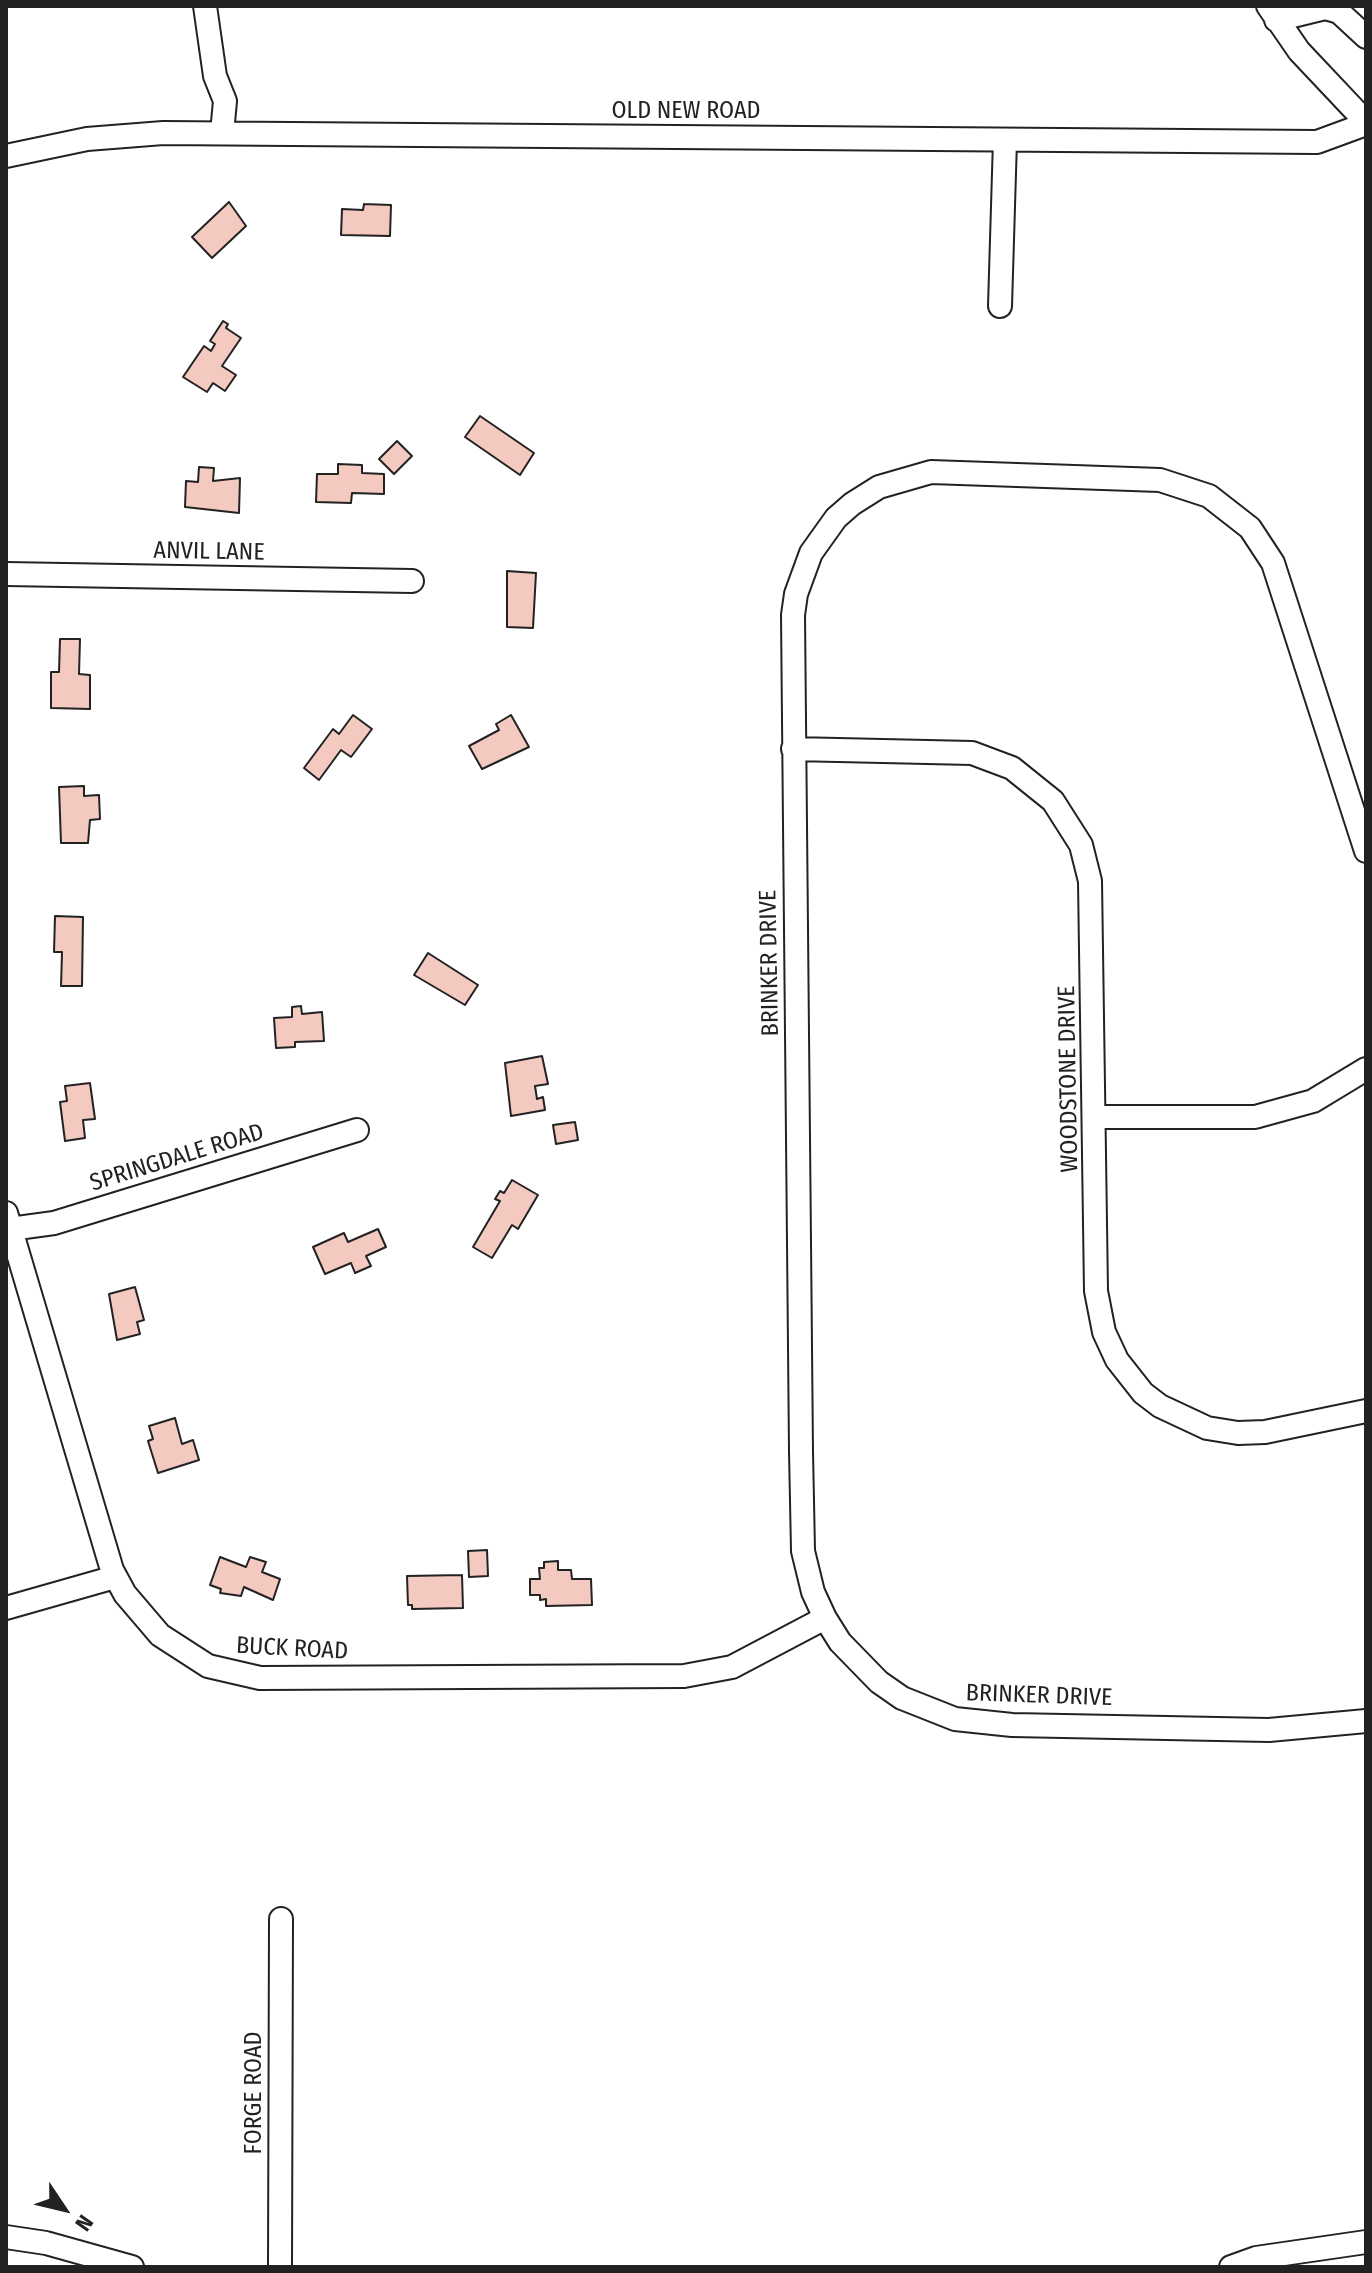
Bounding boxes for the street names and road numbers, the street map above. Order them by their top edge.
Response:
street label: OLD NEW ROAD [612,97,760,125]
street label: ANVIL LANE [153,537,265,567]
street label: BRINKER DRIVE [754,889,786,1037]
street label: WOODSTONE DRIVE [1053,985,1085,1173]
street label: SPRINGDALE ROAD [87,1118,267,1198]
street label: BUCK ROAD [235,1632,349,1666]
street label: BRINKER DRIVE [965,1679,1113,1713]
street label: FORGE ROAD [240,2032,268,2154]

